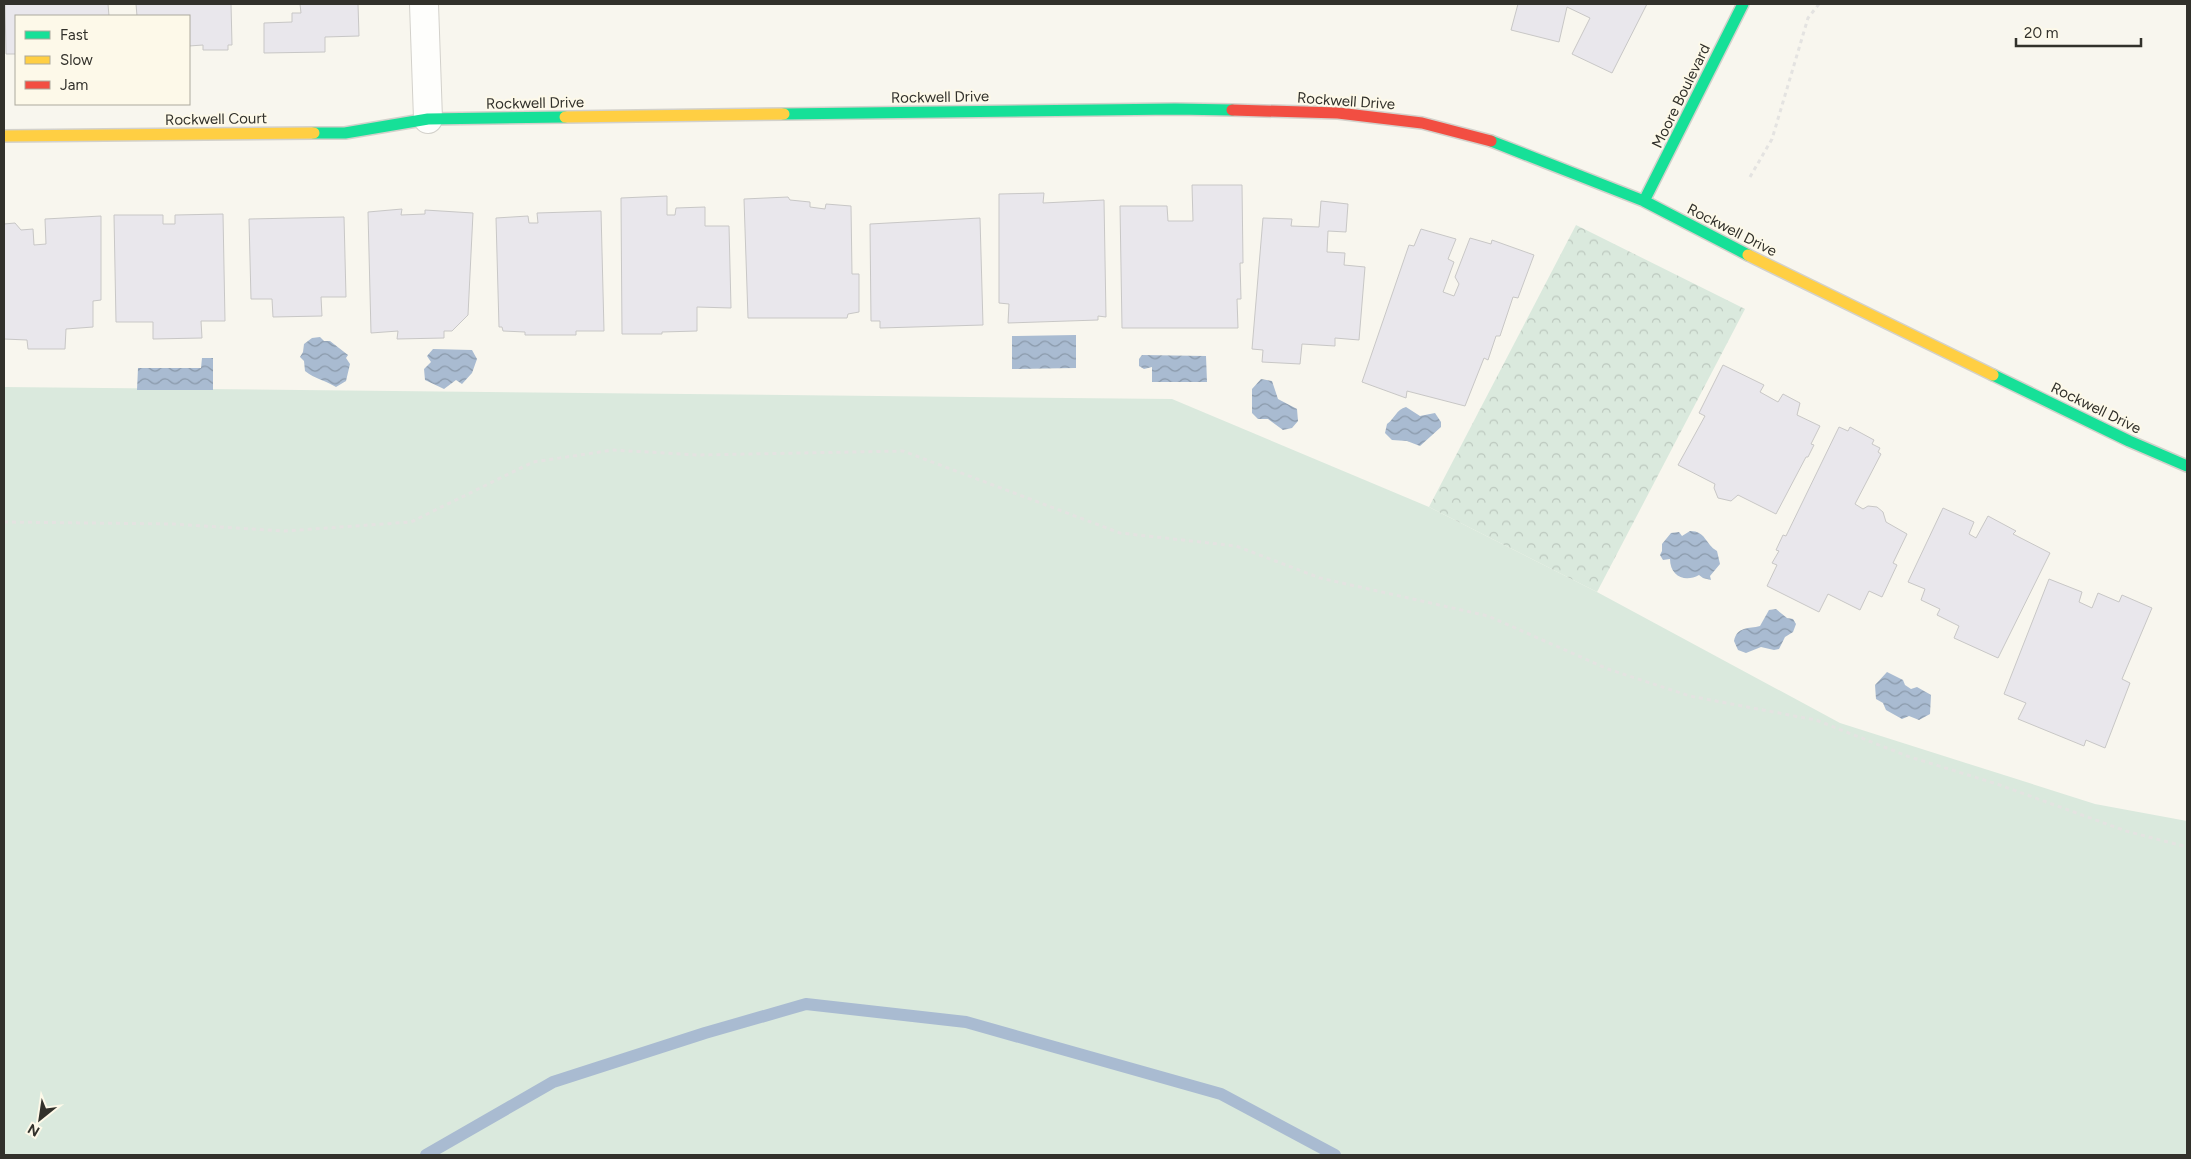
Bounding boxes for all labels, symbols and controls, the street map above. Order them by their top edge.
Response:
legend [15,15,190,105]
scale bar [2016,15,2141,47]
text: 20 m [2024,24,2058,42]
text: Fast [60,26,89,44]
street label: Moore Boulevard [1648,41,1714,151]
text: Slow [60,51,93,69]
text: Jam [60,76,88,94]
street label: Rockwell Drive [891,87,989,107]
street label: Rockwell Drive [1296,89,1396,113]
street label: Rockwell Drive [486,93,584,113]
street label: Rockwell Court [165,109,268,129]
street label: Rockwell Drive [1684,200,1780,260]
street label: Rockwell Drive [2048,378,2144,438]
north arrow [15,1094,65,1144]
text: N [25,1120,43,1140]

